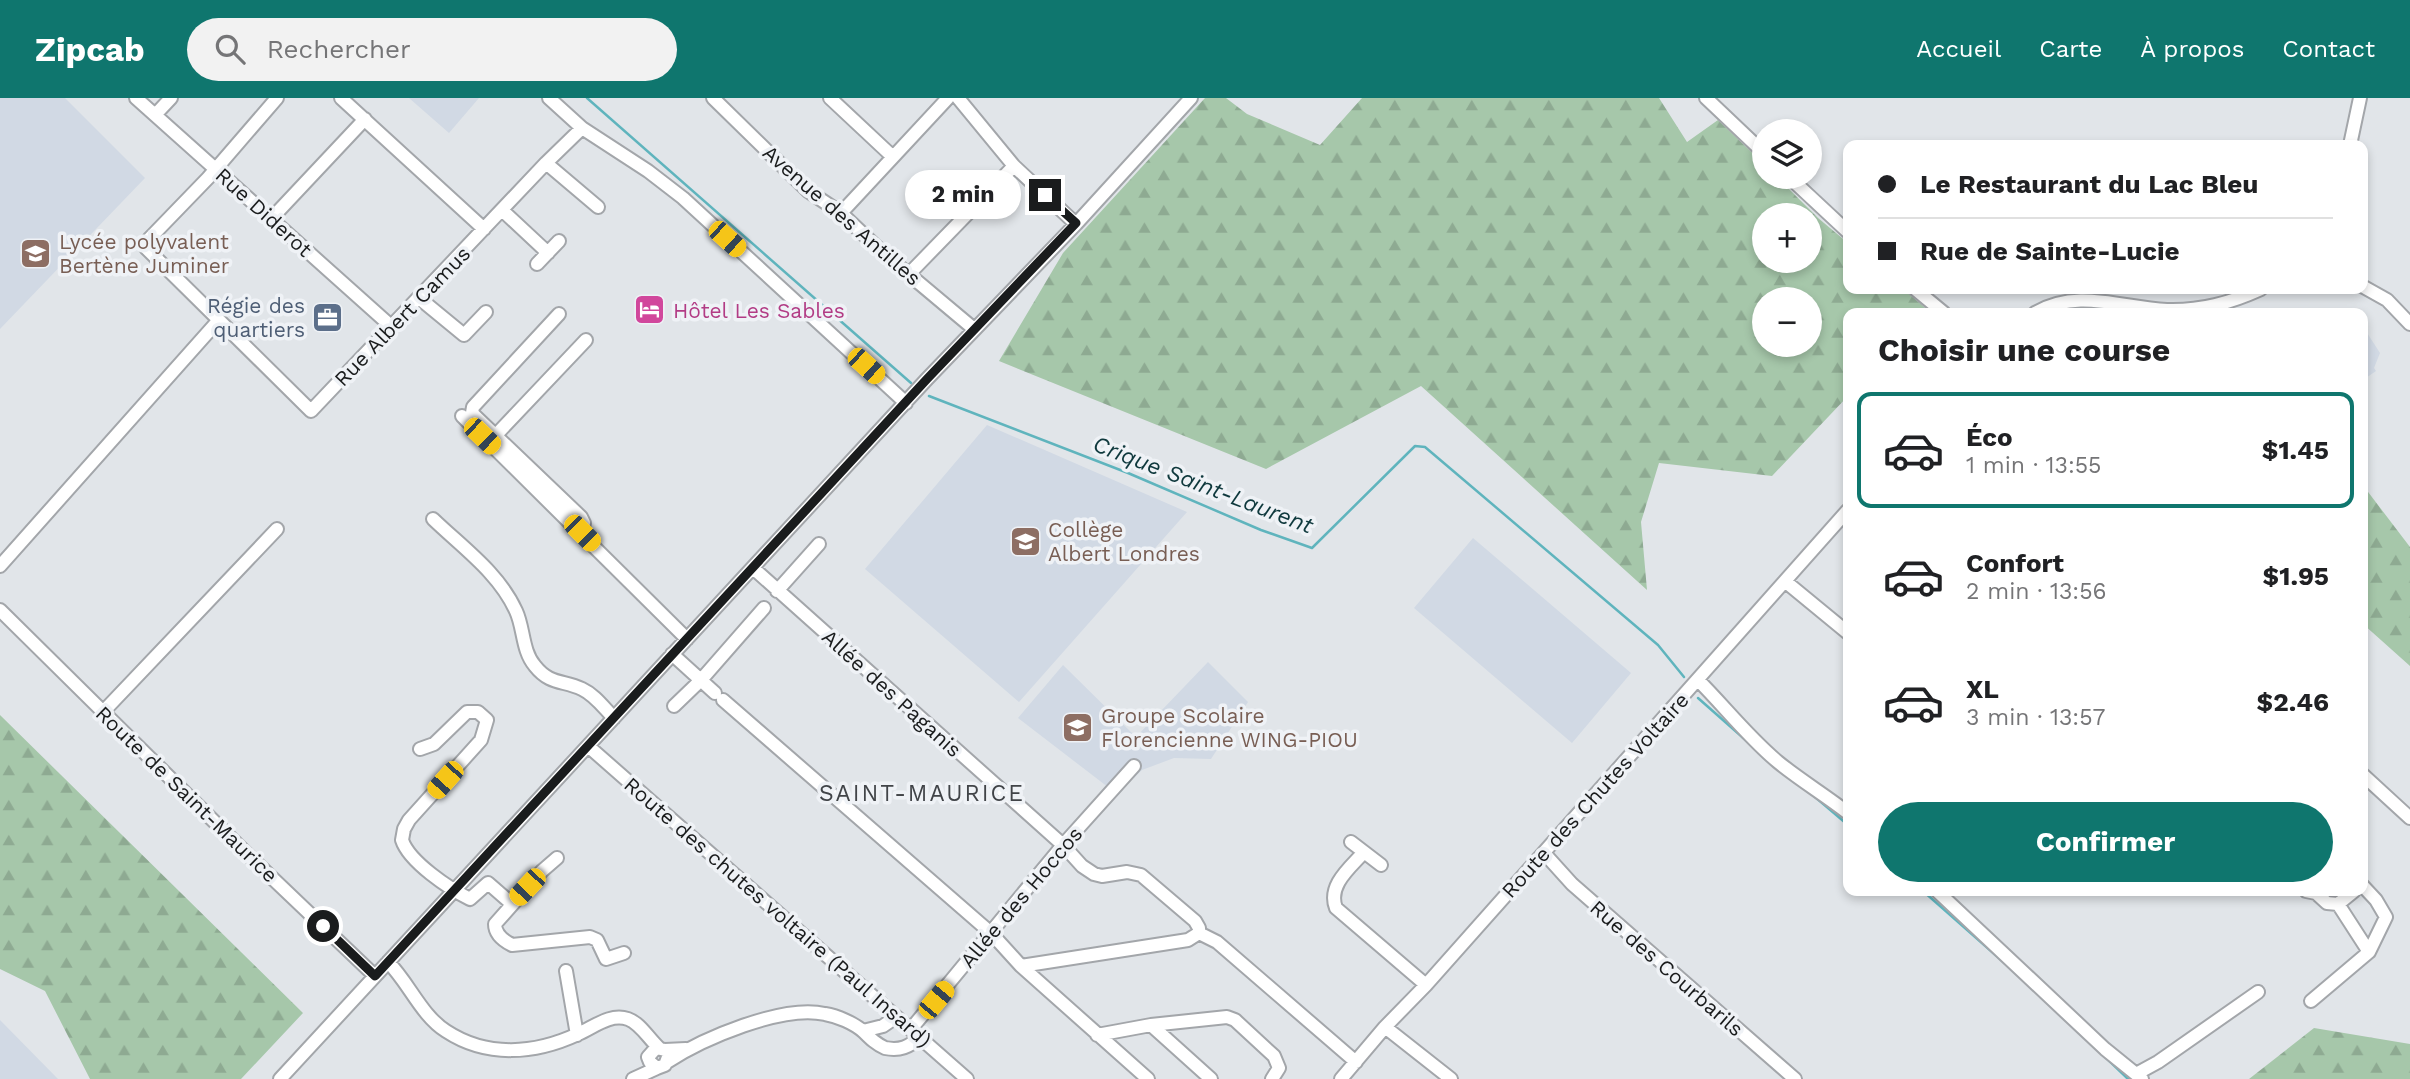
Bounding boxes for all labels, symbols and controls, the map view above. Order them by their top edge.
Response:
search box [187,18,677,81]
text: Zipcab [35,30,145,69]
icon: search [211,30,249,68]
text: Rechercher [267,34,411,64]
text: Accueil [1916,35,2001,63]
text: Carte [2039,35,2102,63]
text: À propos [2140,35,2244,63]
text: Contact [2282,35,2375,63]
map controls [1752,119,1822,357]
button: layers [1752,119,1822,189]
street label: Avenue des Antilles [758,140,926,290]
street label: Rue Diderot [211,162,318,262]
text: Le Restaurant du Lac Bleu [1920,169,2258,199]
callout: 2 min [905,170,1020,220]
route end [1029,179,1061,211]
text: 2 min [932,181,994,208]
button: + [1752,203,1822,273]
car [705,217,750,261]
place label: Lycée polyvalent Bertène Juminer [59,229,230,278]
school or university icon: Lycée polyvalent Bertène Juminer [19,236,53,270]
text: Rue de Sainte-Lucie [1920,236,2180,266]
street label: Rue Albert Camus [329,241,475,391]
button: − [1752,287,1822,357]
place label: Régie des quartiers [207,293,305,342]
hotel icon: Hôtel Les Sables [633,293,667,327]
place label: Hôtel Les Sables [673,298,845,323]
office icon: Régie des quartiers [311,300,345,334]
text: Choisir une course [1878,331,2170,369]
car [844,344,889,388]
car [460,414,505,458]
icon: car [1882,419,1945,482]
text: Éco [1966,422,2013,452]
water label: Crique Saint-Laurent [1089,430,1318,540]
text: $1.45 [2262,435,2329,465]
text: 1 min · 13:55 [1966,452,2101,479]
car [560,511,605,555]
place label: Collège Albert Londres [1048,517,1200,566]
school or university icon: Collège Albert Londres [1008,524,1042,558]
icon: car [1882,545,1945,608]
text: Confort [1966,548,2064,578]
text: $1.95 [2263,561,2329,591]
text: 2 min · 13:56 [1966,578,2107,605]
street label: Allée des Paganis [817,624,967,762]
icon: car [1882,671,1945,734]
text: XL [1966,674,1999,704]
street label: Route des Chutes Voltaire [1496,687,1694,903]
text: $2.46 [2257,687,2329,717]
street label: Route de Saint-Maurice [91,701,283,887]
place label: Groupe Scolaire Florencienne WING-PIOU [1101,703,1358,752]
text: 3 min · 13:57 [1966,704,2105,731]
school or university icon: Groupe Scolaire Florencienne WING-PIOU [1061,710,1095,744]
car [424,757,467,803]
street label: Route des chutes voltaire (Paul Insard) [619,772,937,1052]
district label: SAINT-MAURICE [819,780,1025,807]
button: Confirmer [1878,802,2333,882]
street label: Allée des Hoccos [955,821,1087,973]
car [505,864,550,910]
street label: Rue des Courbarils [1585,895,1749,1041]
route start [307,910,339,942]
car [915,977,958,1023]

